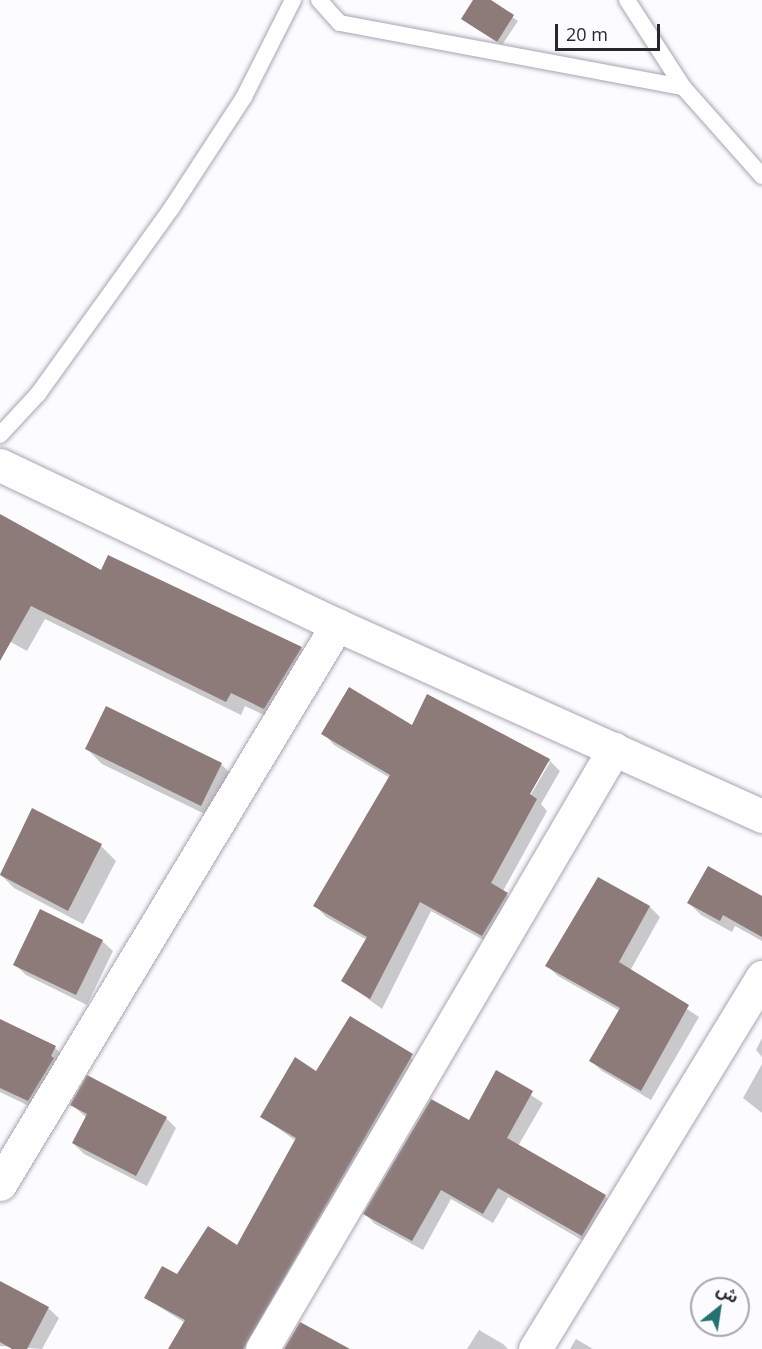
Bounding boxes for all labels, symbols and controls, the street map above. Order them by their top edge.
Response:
scale bar [558,12,663,50]
text: 20 m [566,22,608,46]
north arrow [690,1277,750,1337]
text: ش [713,1278,743,1308]

